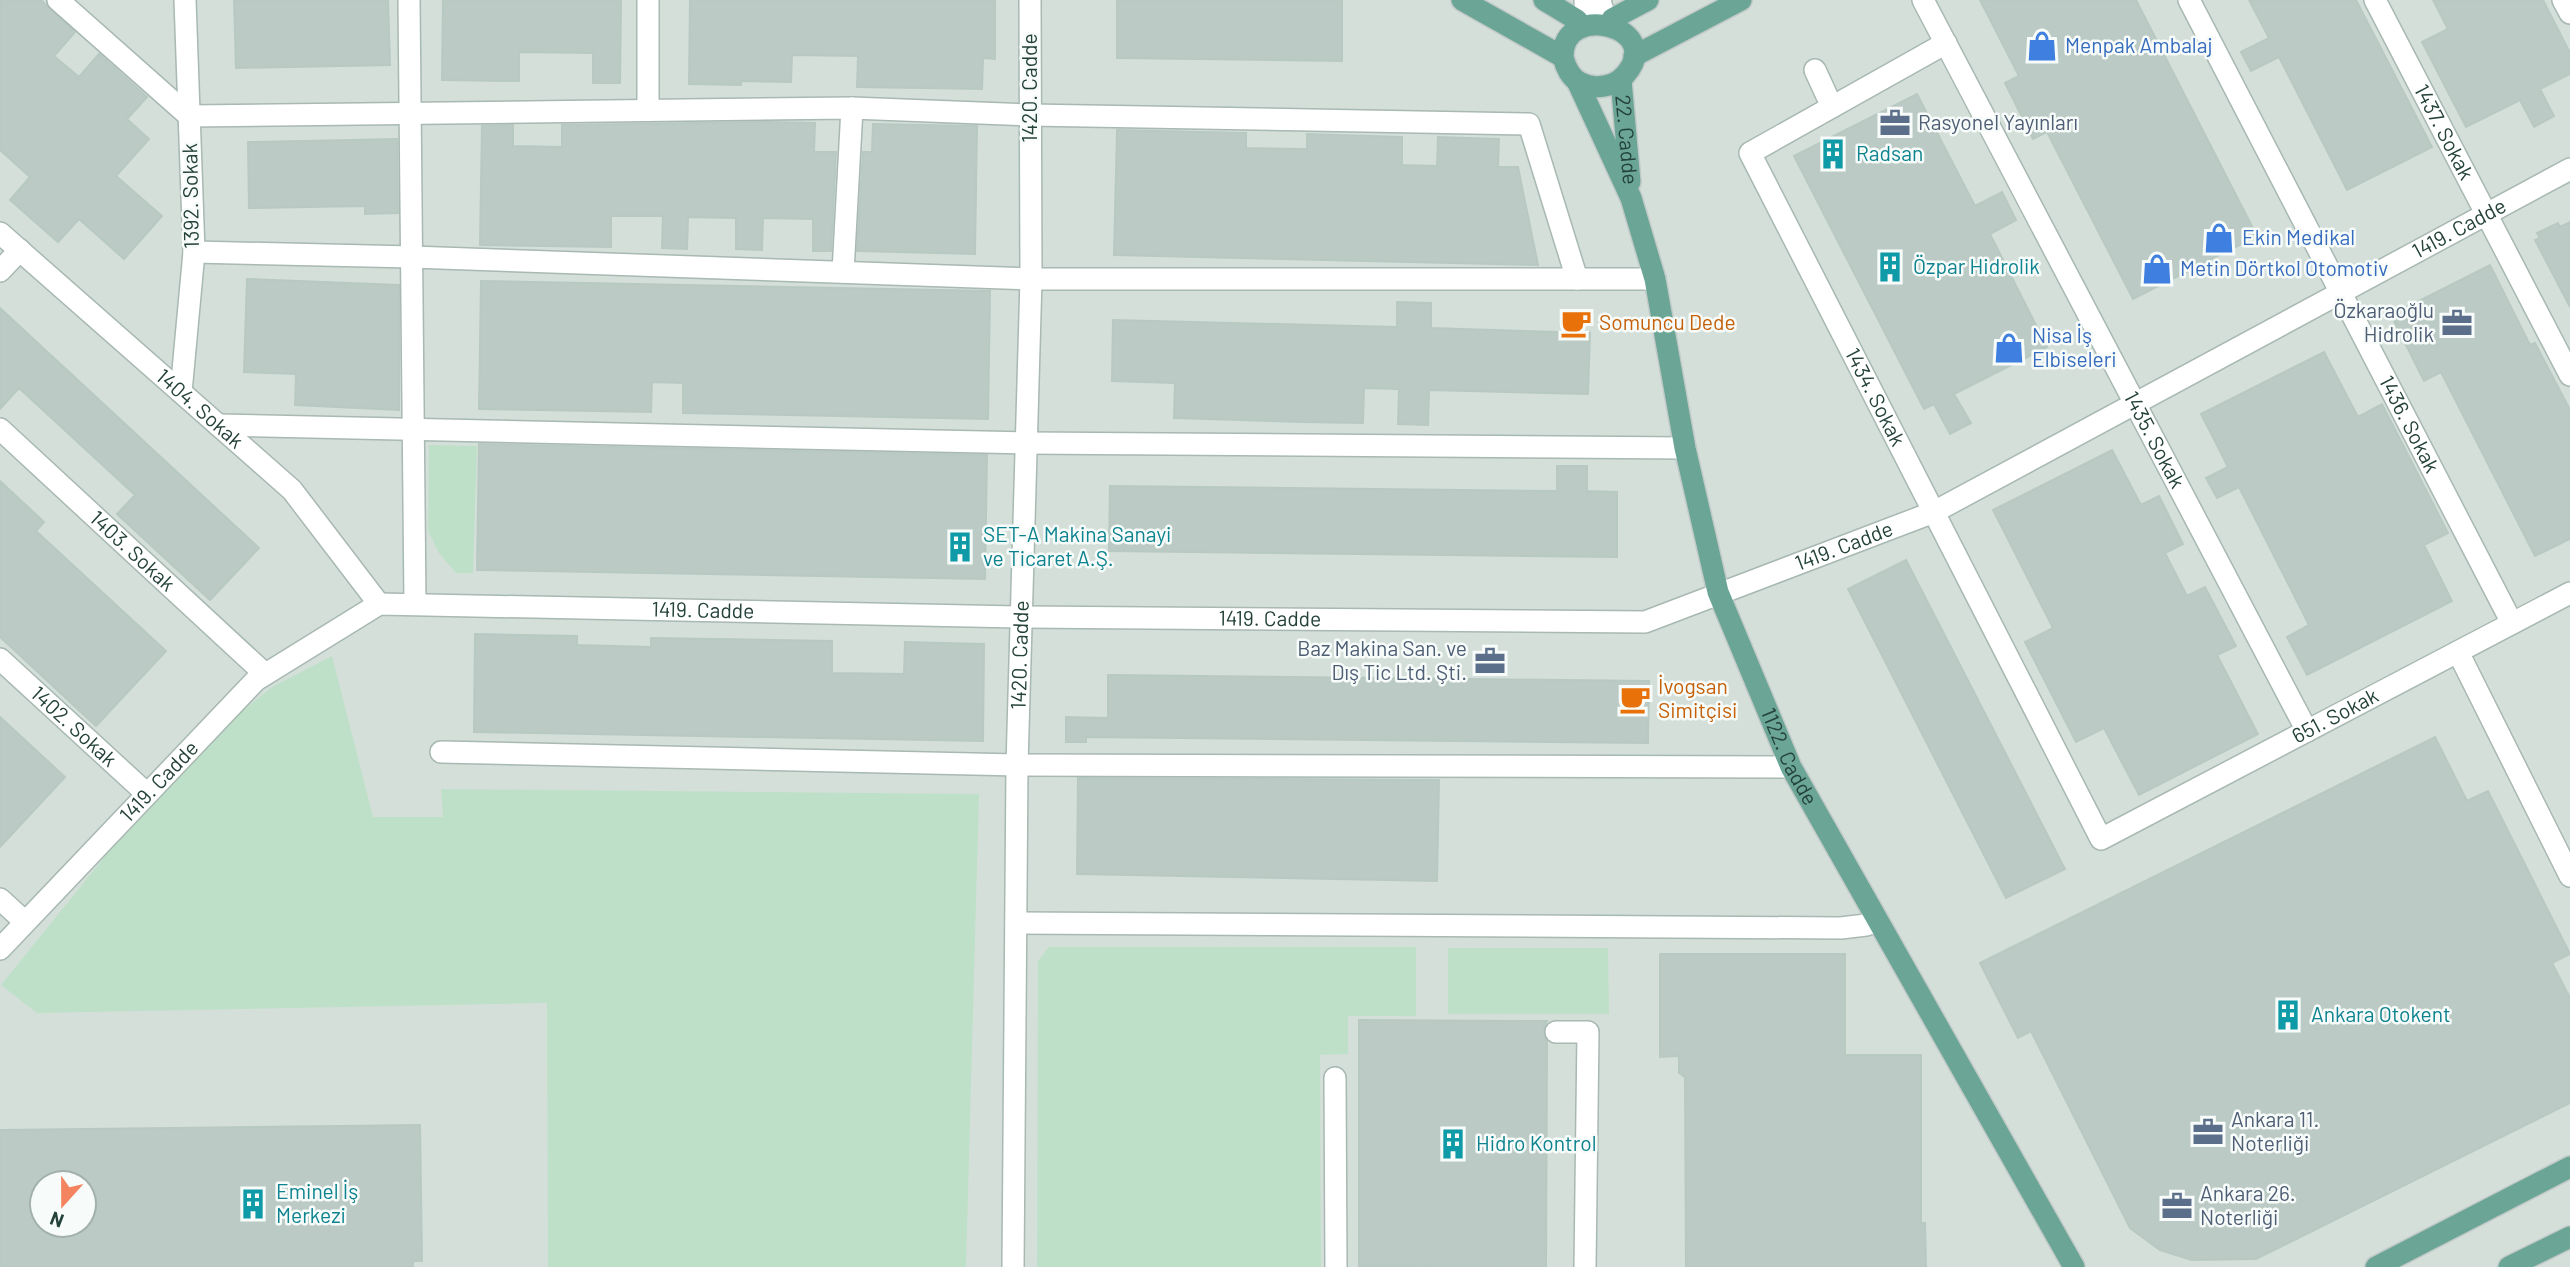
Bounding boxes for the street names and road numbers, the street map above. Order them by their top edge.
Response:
street label: 1420. Cadde [1016,33,1041,143]
street label: 1437. Sokak [2410,80,2480,183]
street label: 22. Cadde [1611,94,1644,186]
street label: 1392. Sokak [176,143,203,249]
street label: 1419. Cadde [2407,192,2510,263]
street label: 1434. Sokak [1841,343,1912,450]
street label: 1404. Sokak [152,363,249,453]
street label: 1436. Sokak [2375,371,2446,476]
street label: 1435. Sokak [2120,387,2191,492]
street label: 1403. Sokak [85,505,181,596]
street label: 1419. Cadde [1791,515,1896,575]
street label: 1419. Cadde [651,596,755,623]
street label: 1420. Cadde [1005,600,1033,710]
street label: 1419. Cadde [1218,605,1321,630]
street label: 1402. Sokak [27,680,123,771]
street label: 651. Sokak [2287,682,2382,748]
street label: 1122. Cadde [1757,704,1824,809]
street label: 1419. Cadde [114,735,203,826]

